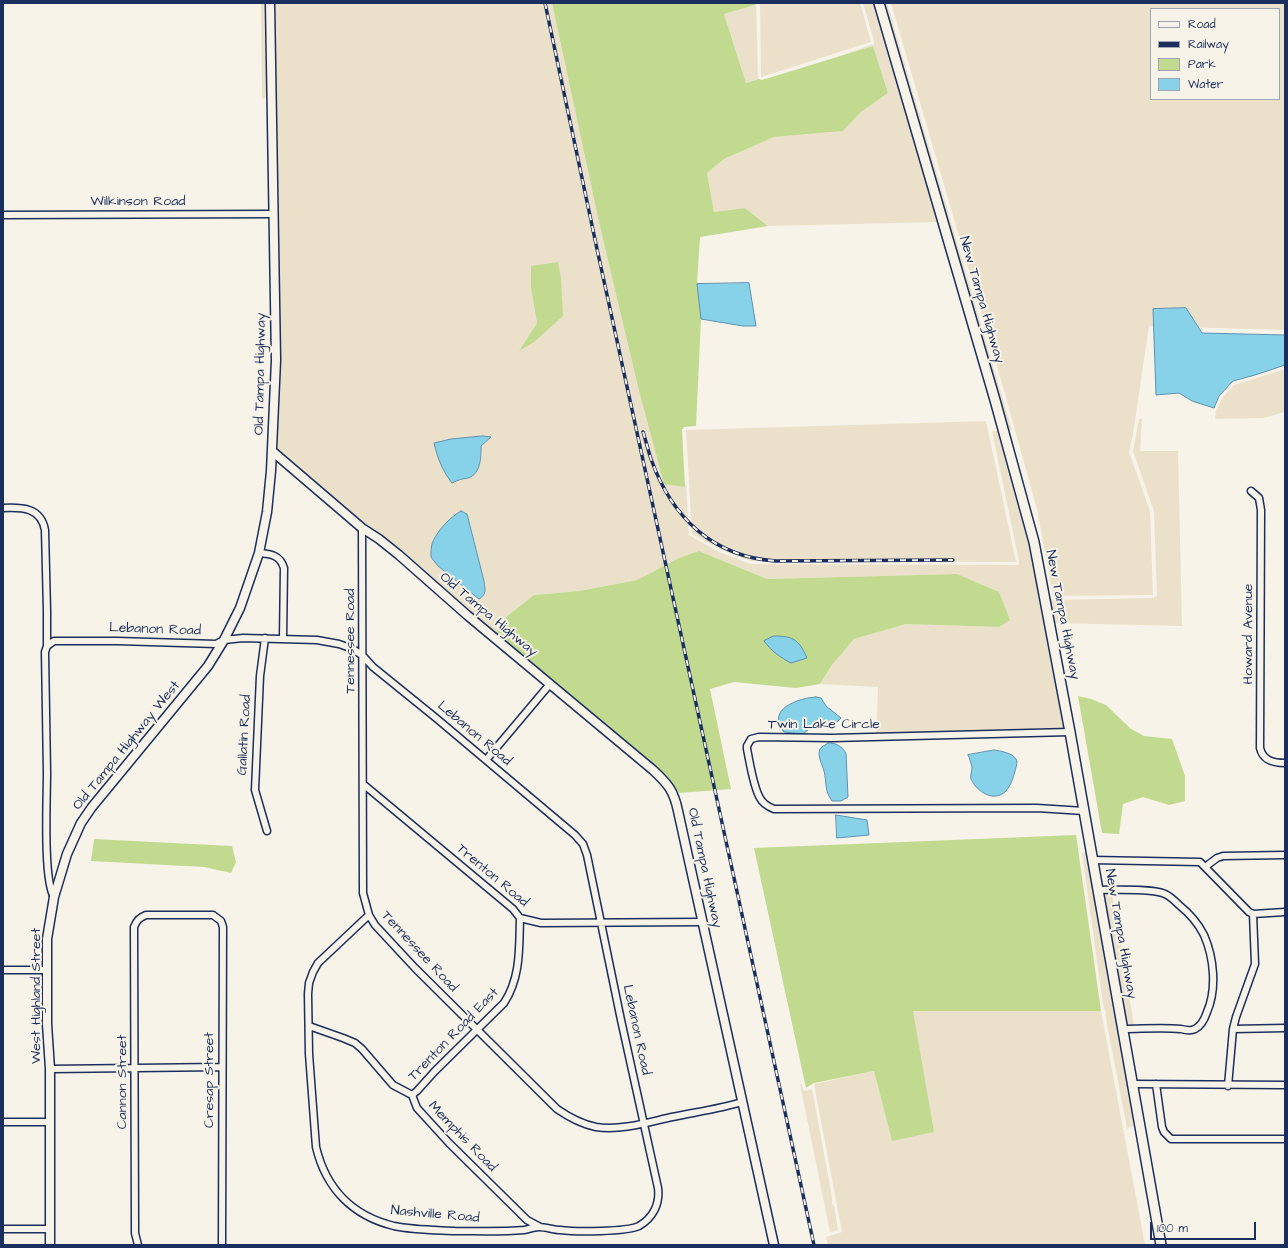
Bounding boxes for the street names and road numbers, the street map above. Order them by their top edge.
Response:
street label: Wilkinson Road [91,194,185,210]
street label: New Tampa Highway [955,235,1007,365]
street label: Old Tampa Highway [252,313,270,435]
street label: New Tampa Highway [1041,549,1083,681]
street label: Old Tampa Highway [436,569,540,661]
street label: Howard Avenue [1241,584,1257,684]
street label: Tennessee Road [343,589,359,693]
street label: Lebanon Road [109,620,201,640]
street label: Old Tampa Highway West [70,678,184,814]
street label: Gallatin Road [234,694,256,776]
street label: Lebanon Road [433,698,515,770]
street label: Twin Lake Circle [768,717,880,733]
street label: Old Tampa Highway [683,806,725,930]
street label: Trenton Road [452,841,532,911]
street label: New Tampa Highway [1100,868,1140,1000]
street label: Tennessee Road [377,908,461,996]
street label: West Highland Street [29,928,45,1064]
street label: Lebanon Road [618,983,654,1077]
street label: Trenton Road East [405,985,503,1085]
street label: Cresap Street [202,1032,218,1128]
street label: Cannon Street [115,1035,131,1129]
street label: Memphis Road [424,1098,500,1176]
street label: Nashville Road [390,1203,480,1227]

